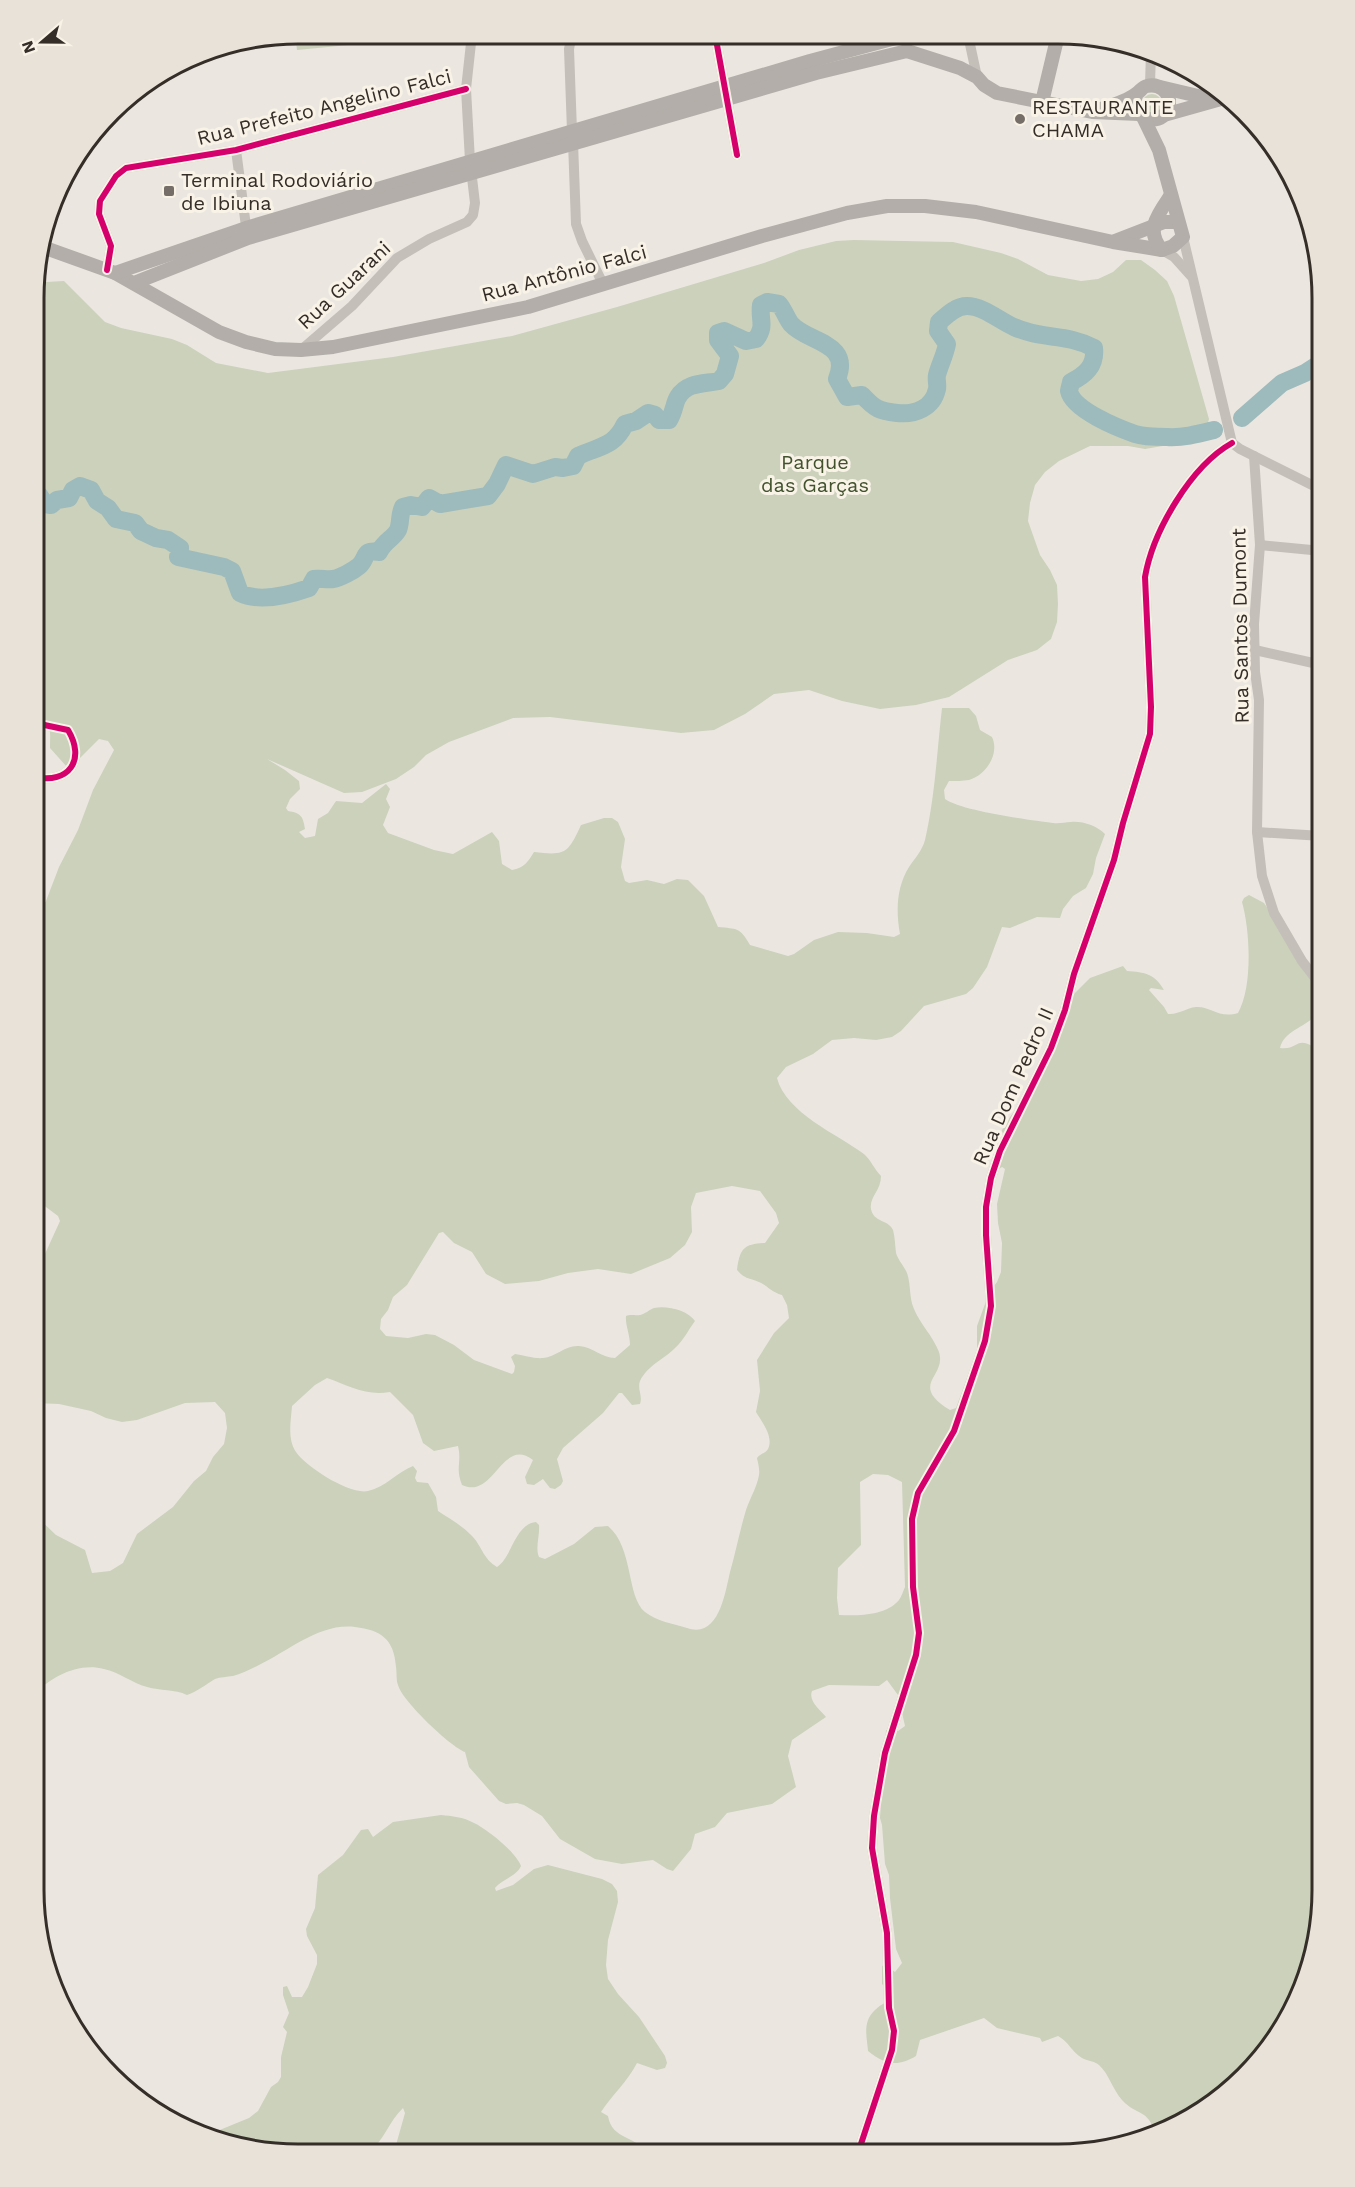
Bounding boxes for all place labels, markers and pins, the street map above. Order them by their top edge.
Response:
place label: RESTAURANTE CHAMA [1032,95,1174,142]
marker: RESTAURANTE CHAMA [1013,112,1027,126]
place label: Terminal Rodoviário de Ibiuna [181,168,373,215]
marker: Terminal Rodoviário de Ibiuna [162,184,176,198]

